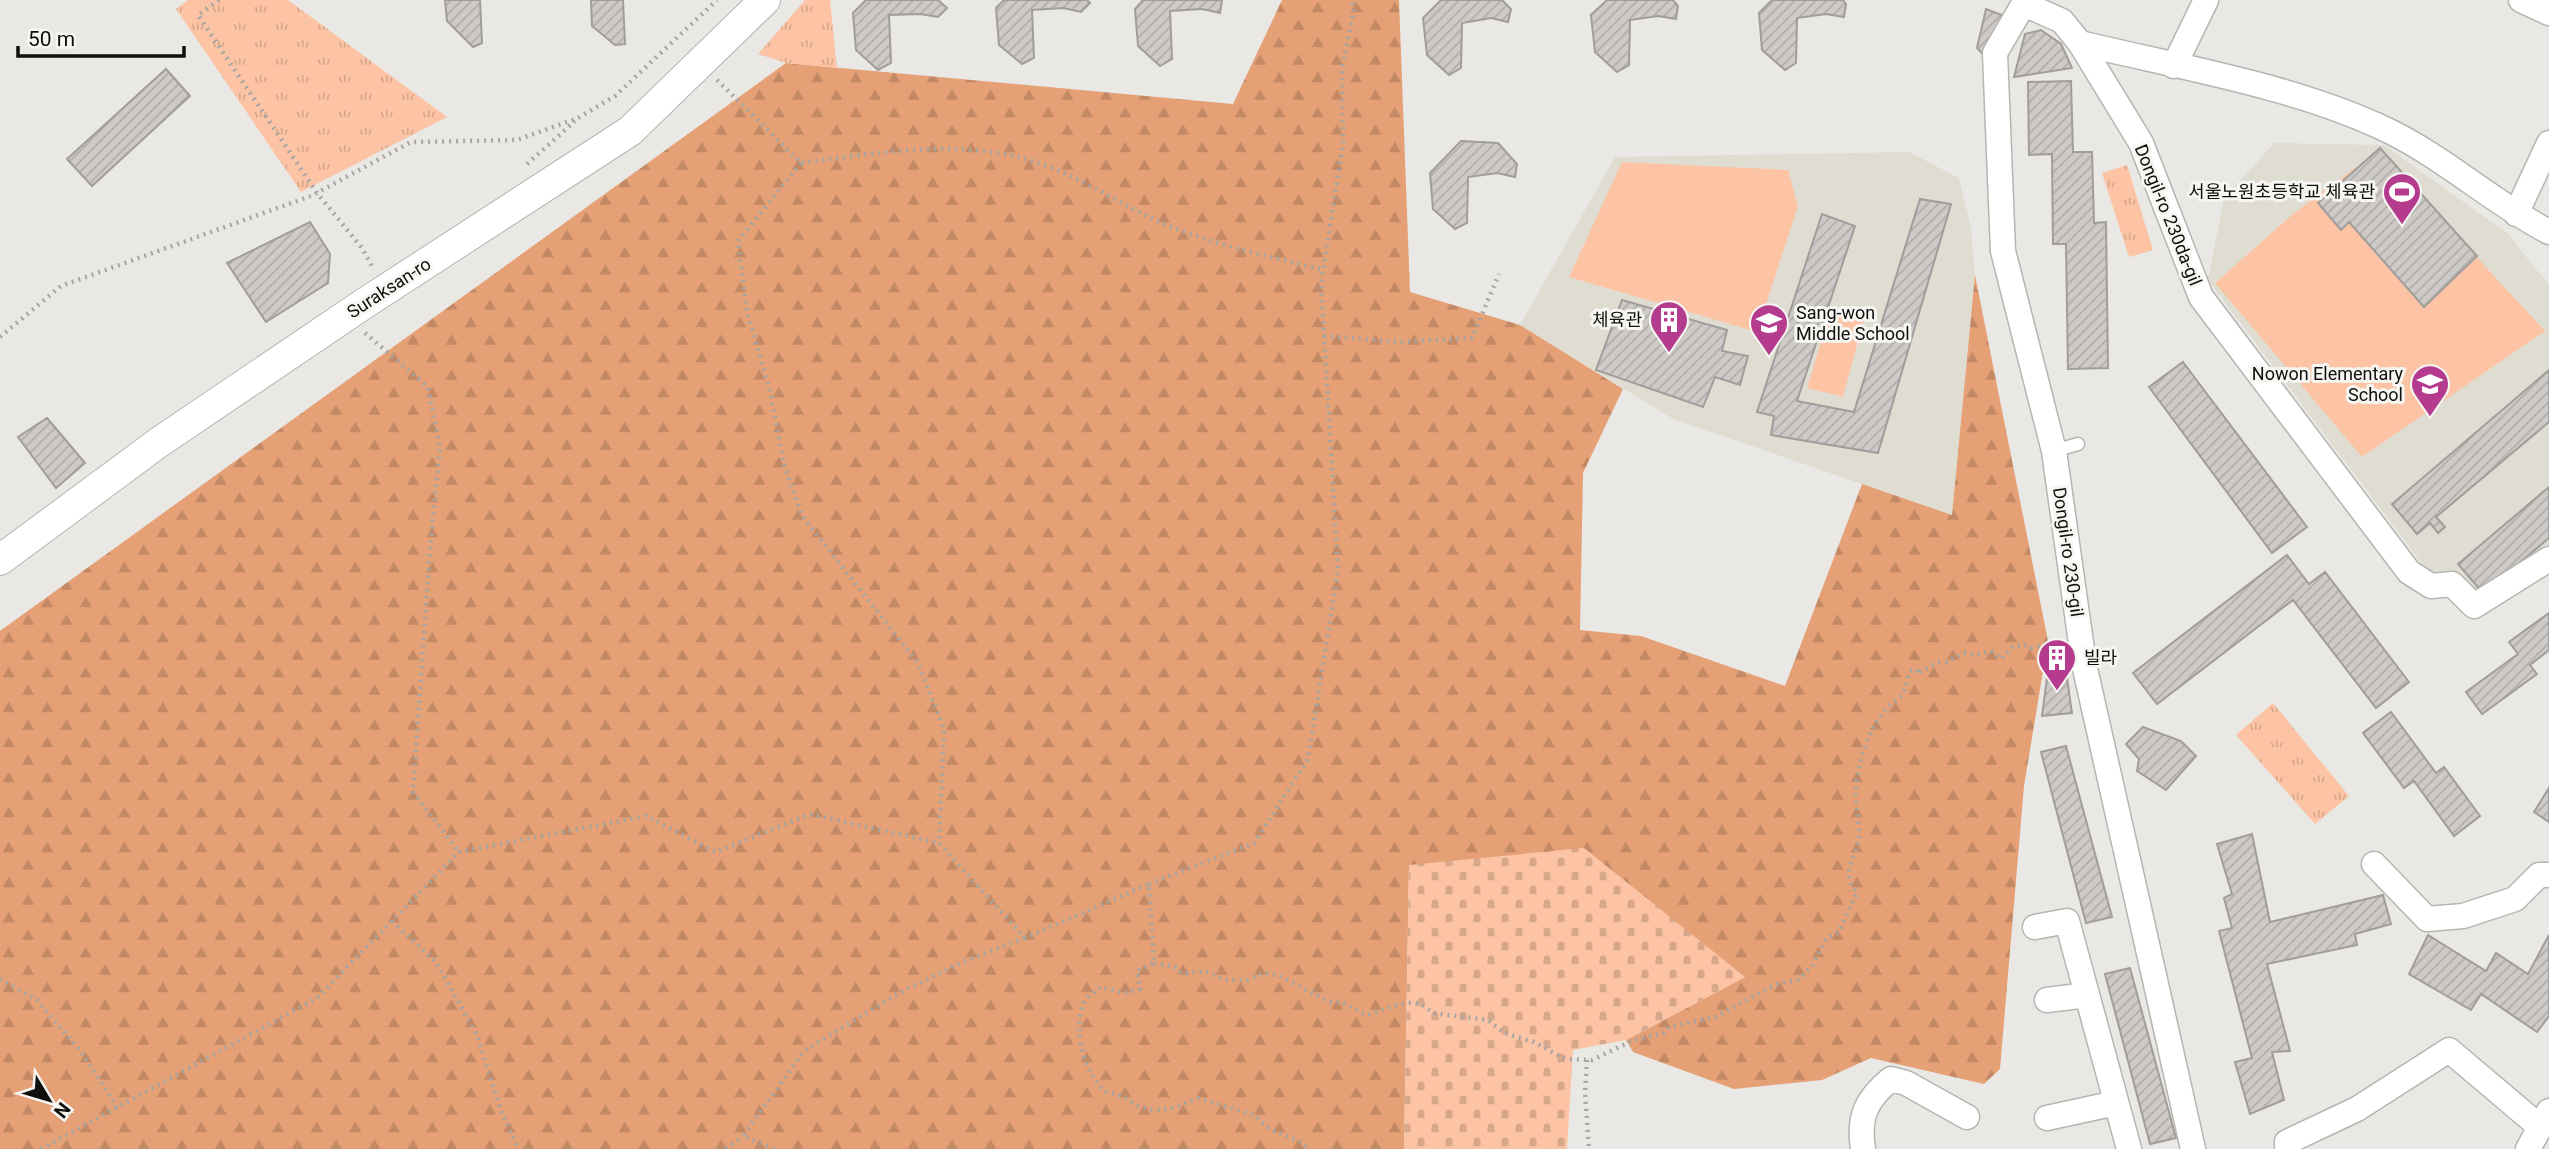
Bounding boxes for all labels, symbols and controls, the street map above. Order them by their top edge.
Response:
scale bar [18,14,184,58]
text: 50 m [28,27,75,51]
street label: Dongil-ro 230da-gil [2131,141,2206,289]
sports icon: 서울노원초등학교 체육관 [2381,171,2423,226]
place label: 서울노원초등학교 체육관 [2188,181,2375,202]
street label: Suraksan-ro [343,253,434,322]
building icon: 체육관 [1648,299,1690,354]
school or university icon: Sang-won Middle School [1748,302,1790,357]
place label: Sang-won Middle School [1796,302,1910,344]
place label: 체육관 [1592,309,1642,330]
place label: Nowon Elementary School [2252,363,2403,405]
school or university icon: Nowon Elementary School [2409,363,2451,418]
street label: Dongil-ro 230-gil [2049,486,2088,618]
building icon: 빌라 [2036,637,2078,692]
place label: 빌라 [2084,647,2118,668]
north arrow [14,1065,84,1135]
text: N [49,1098,75,1123]

